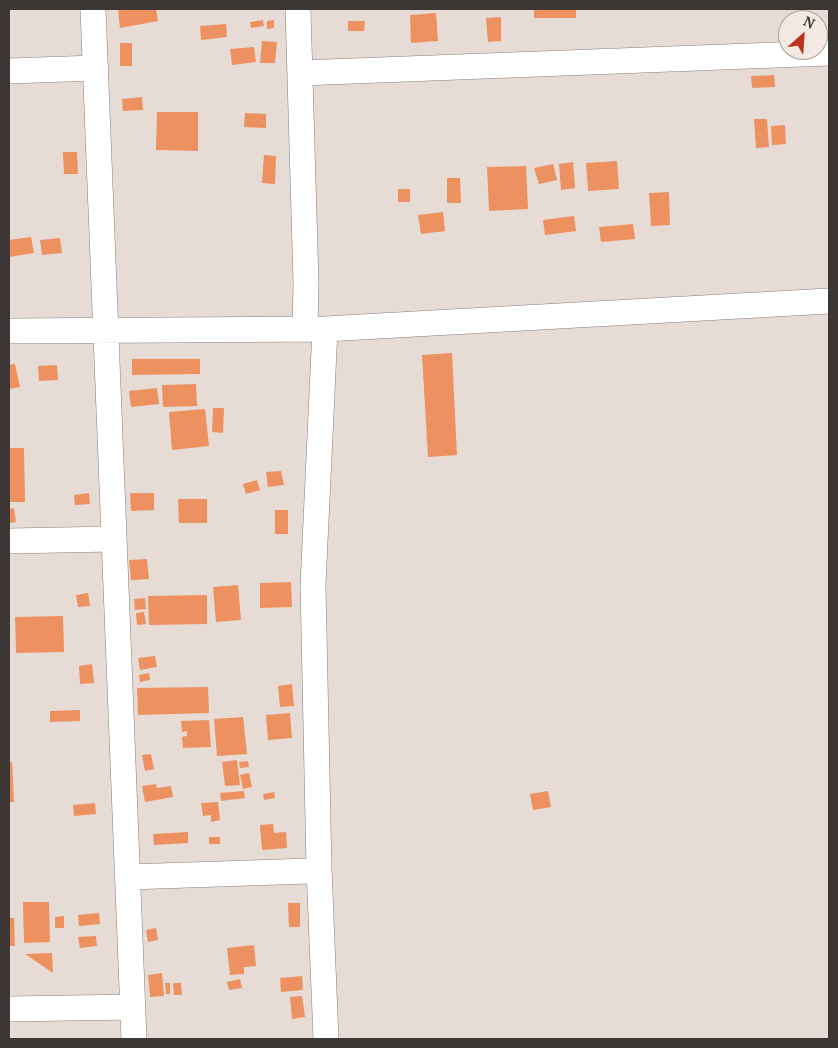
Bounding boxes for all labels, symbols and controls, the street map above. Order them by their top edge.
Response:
north arrow [778,10,828,60]
text: N [800,11,818,33]

